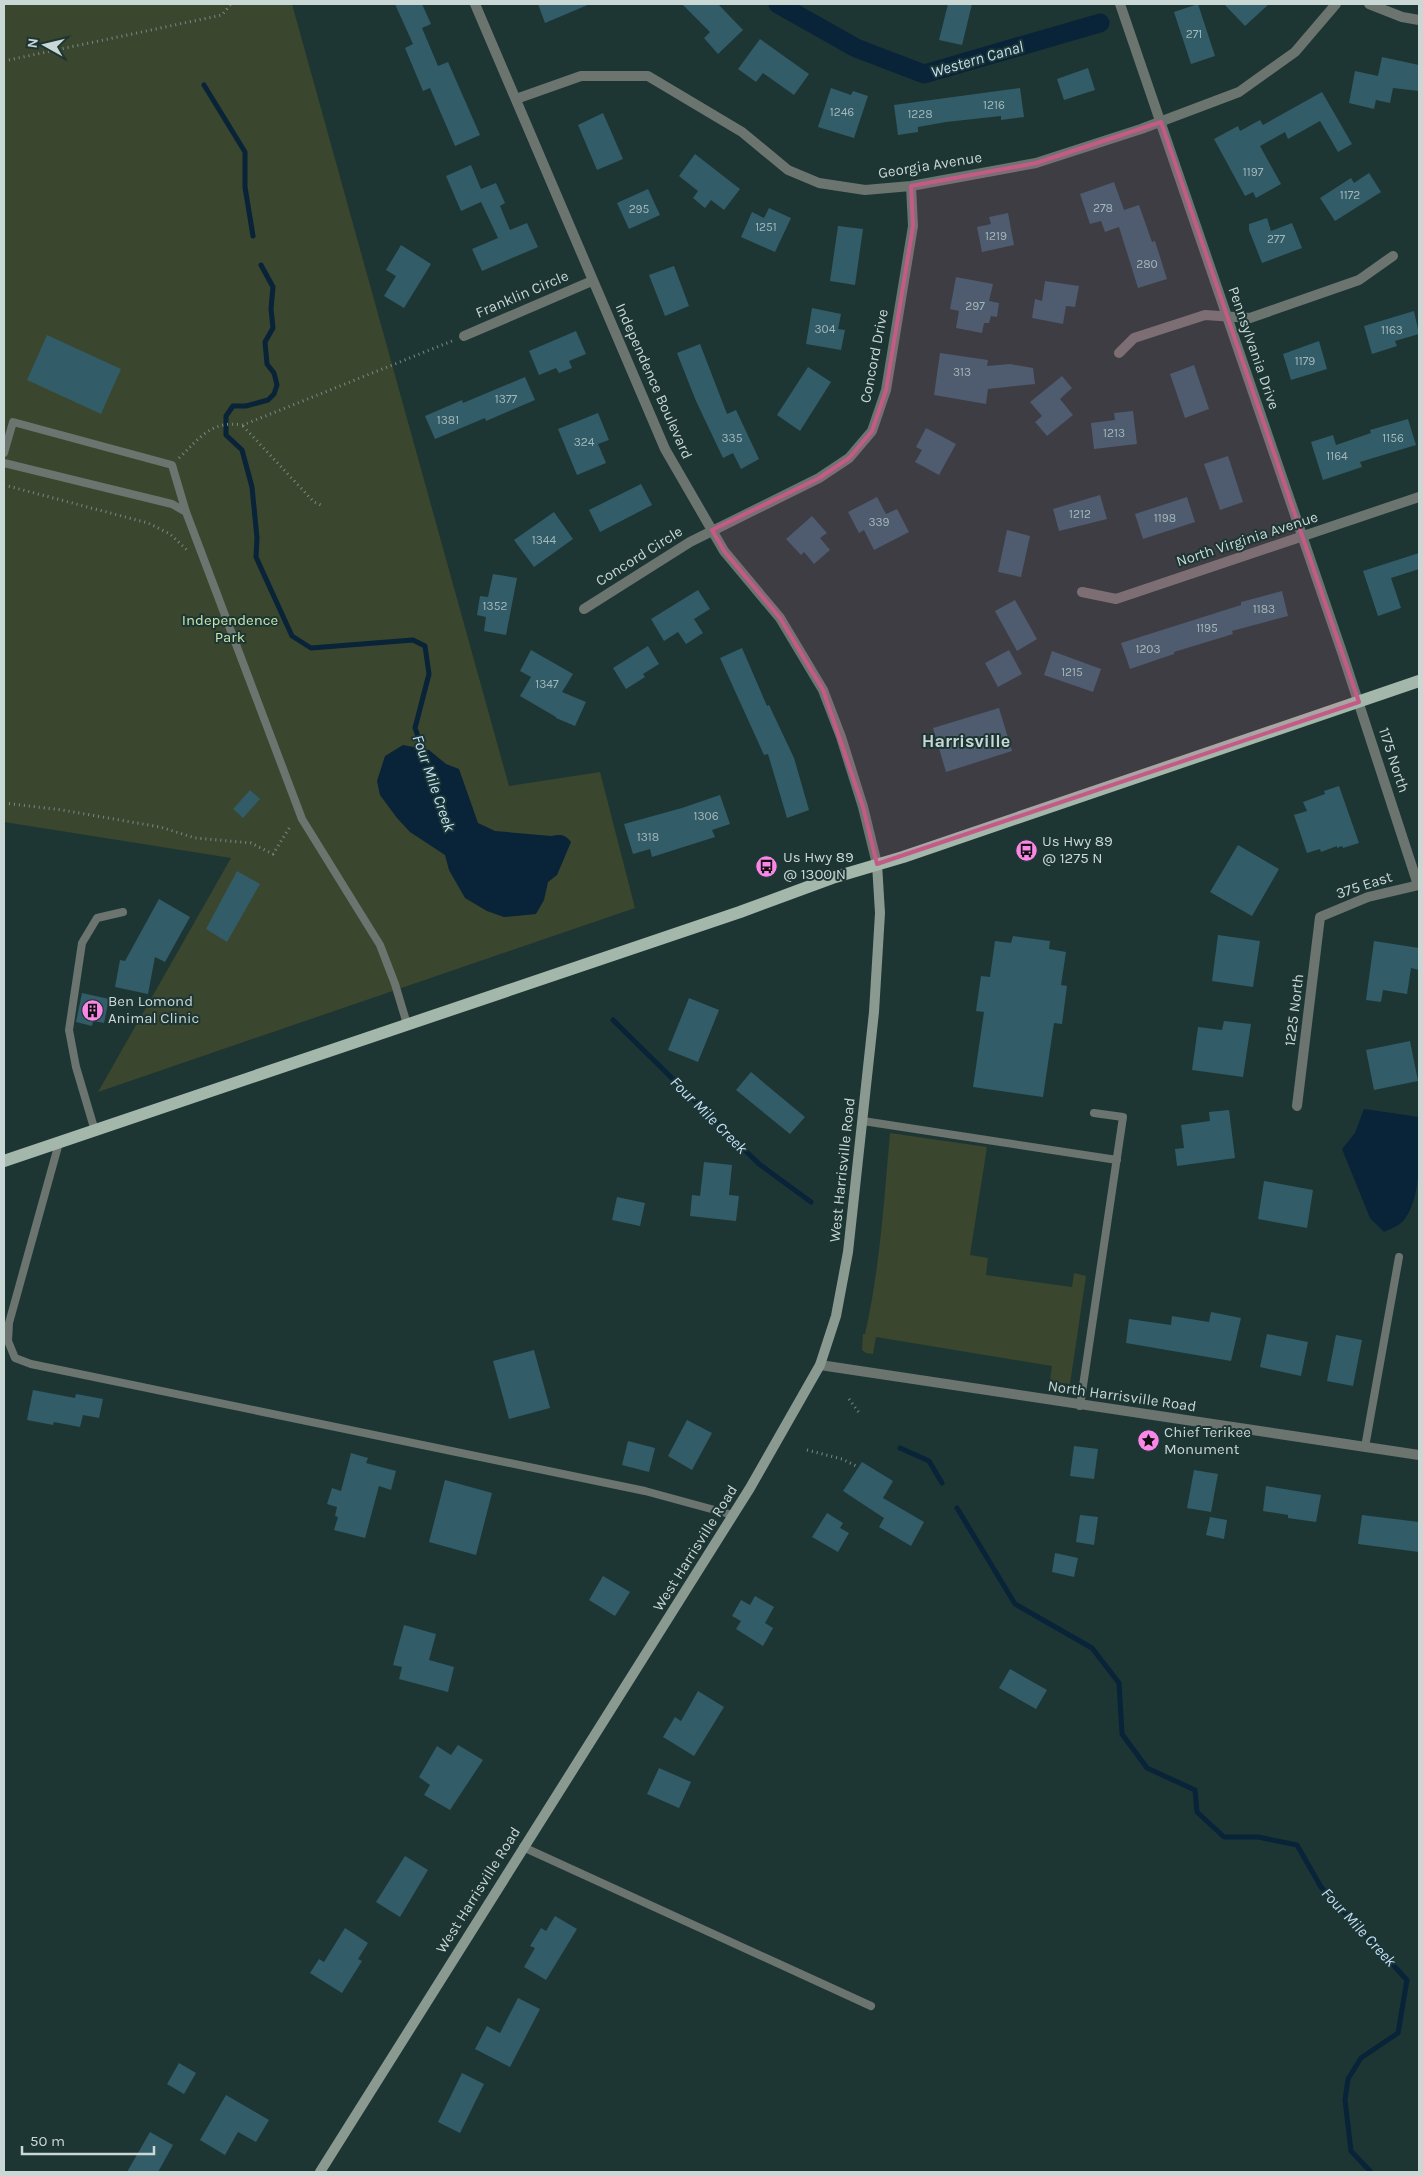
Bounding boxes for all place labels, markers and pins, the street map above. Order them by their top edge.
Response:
place label: Us Hwy 89 @ 1275 N [1042,832,1113,867]
bus stop icon: Us Hwy 89 @ 1275 N [1014,838,1038,862]
place label: Us Hwy 89 @ 1300 N [783,848,854,883]
bus stop icon: Us Hwy 89 @ 1300 N [755,854,779,878]
place label: Ben Lomond Animal Clinic [108,992,199,1027]
building icon: Ben Lomond Animal Clinic [80,998,104,1022]
place label: Chief Terikee Monument [1164,1423,1251,1458]
place icon: Chief Terikee Monument [1136,1429,1160,1453]

